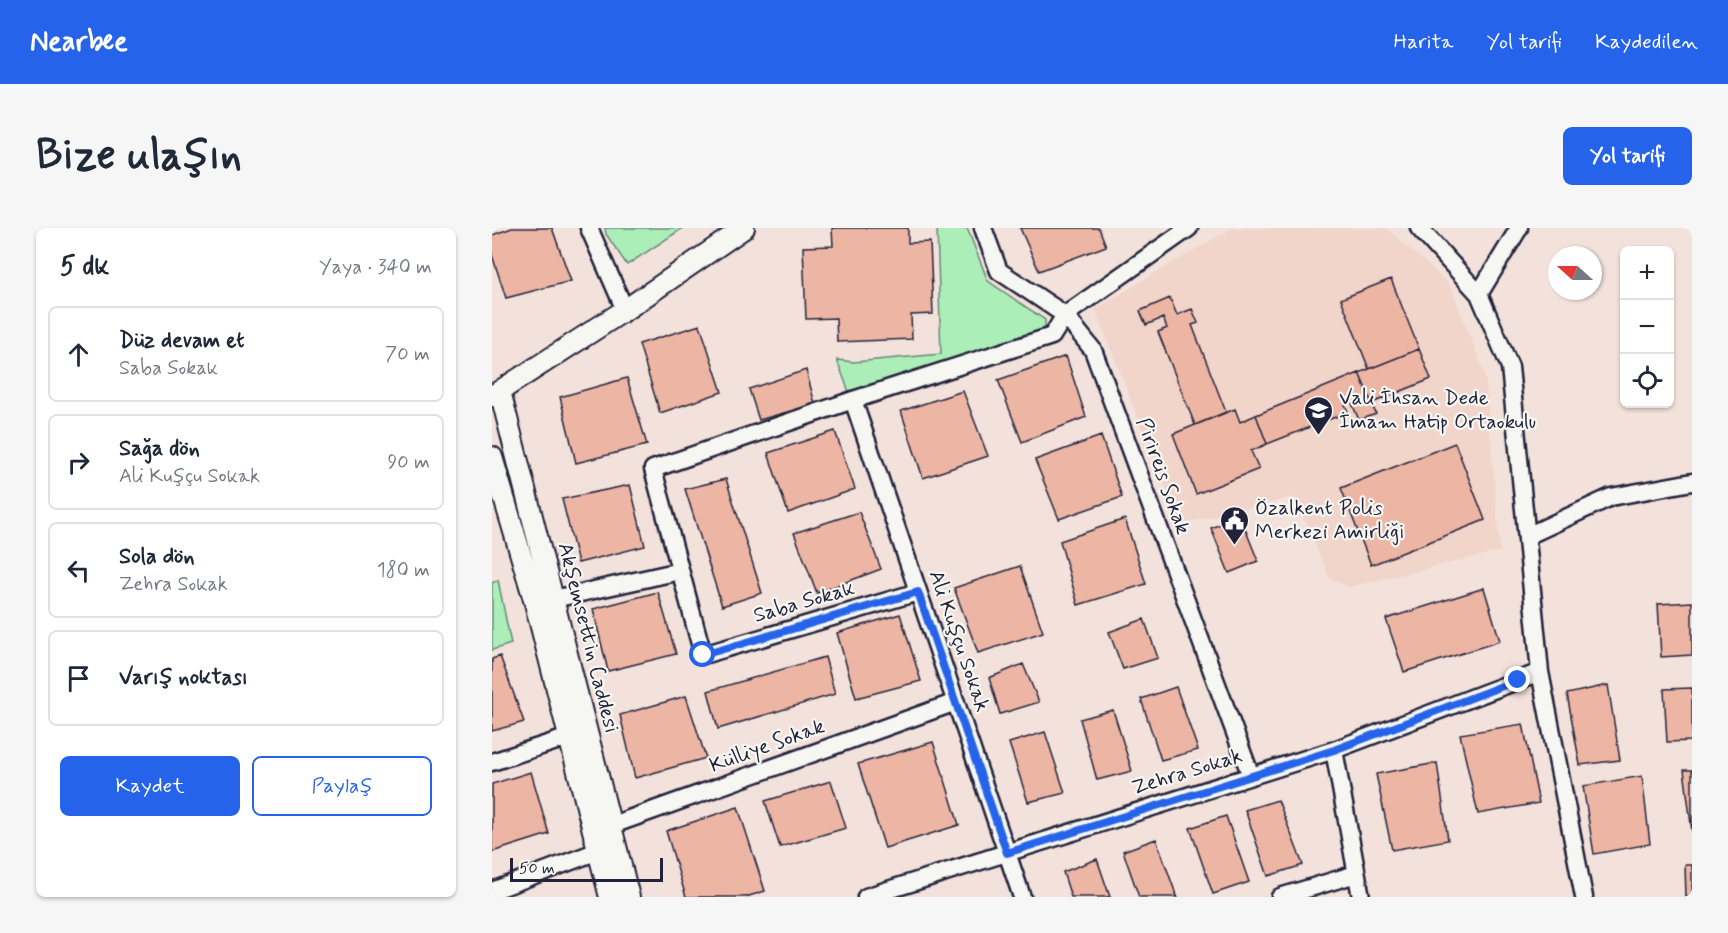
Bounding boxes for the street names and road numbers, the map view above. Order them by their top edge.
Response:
street label: Pirireis Sokak [1129,414,1197,539]
street label: Akşemsettin Caddesi [551,540,625,736]
street label: Ali Kuşçu Sokak [922,566,996,716]
street label: Saba Sokak [750,574,858,630]
street label: Külliye Sokak [706,712,829,780]
street label: Zehra Sokak [1128,742,1246,802]

